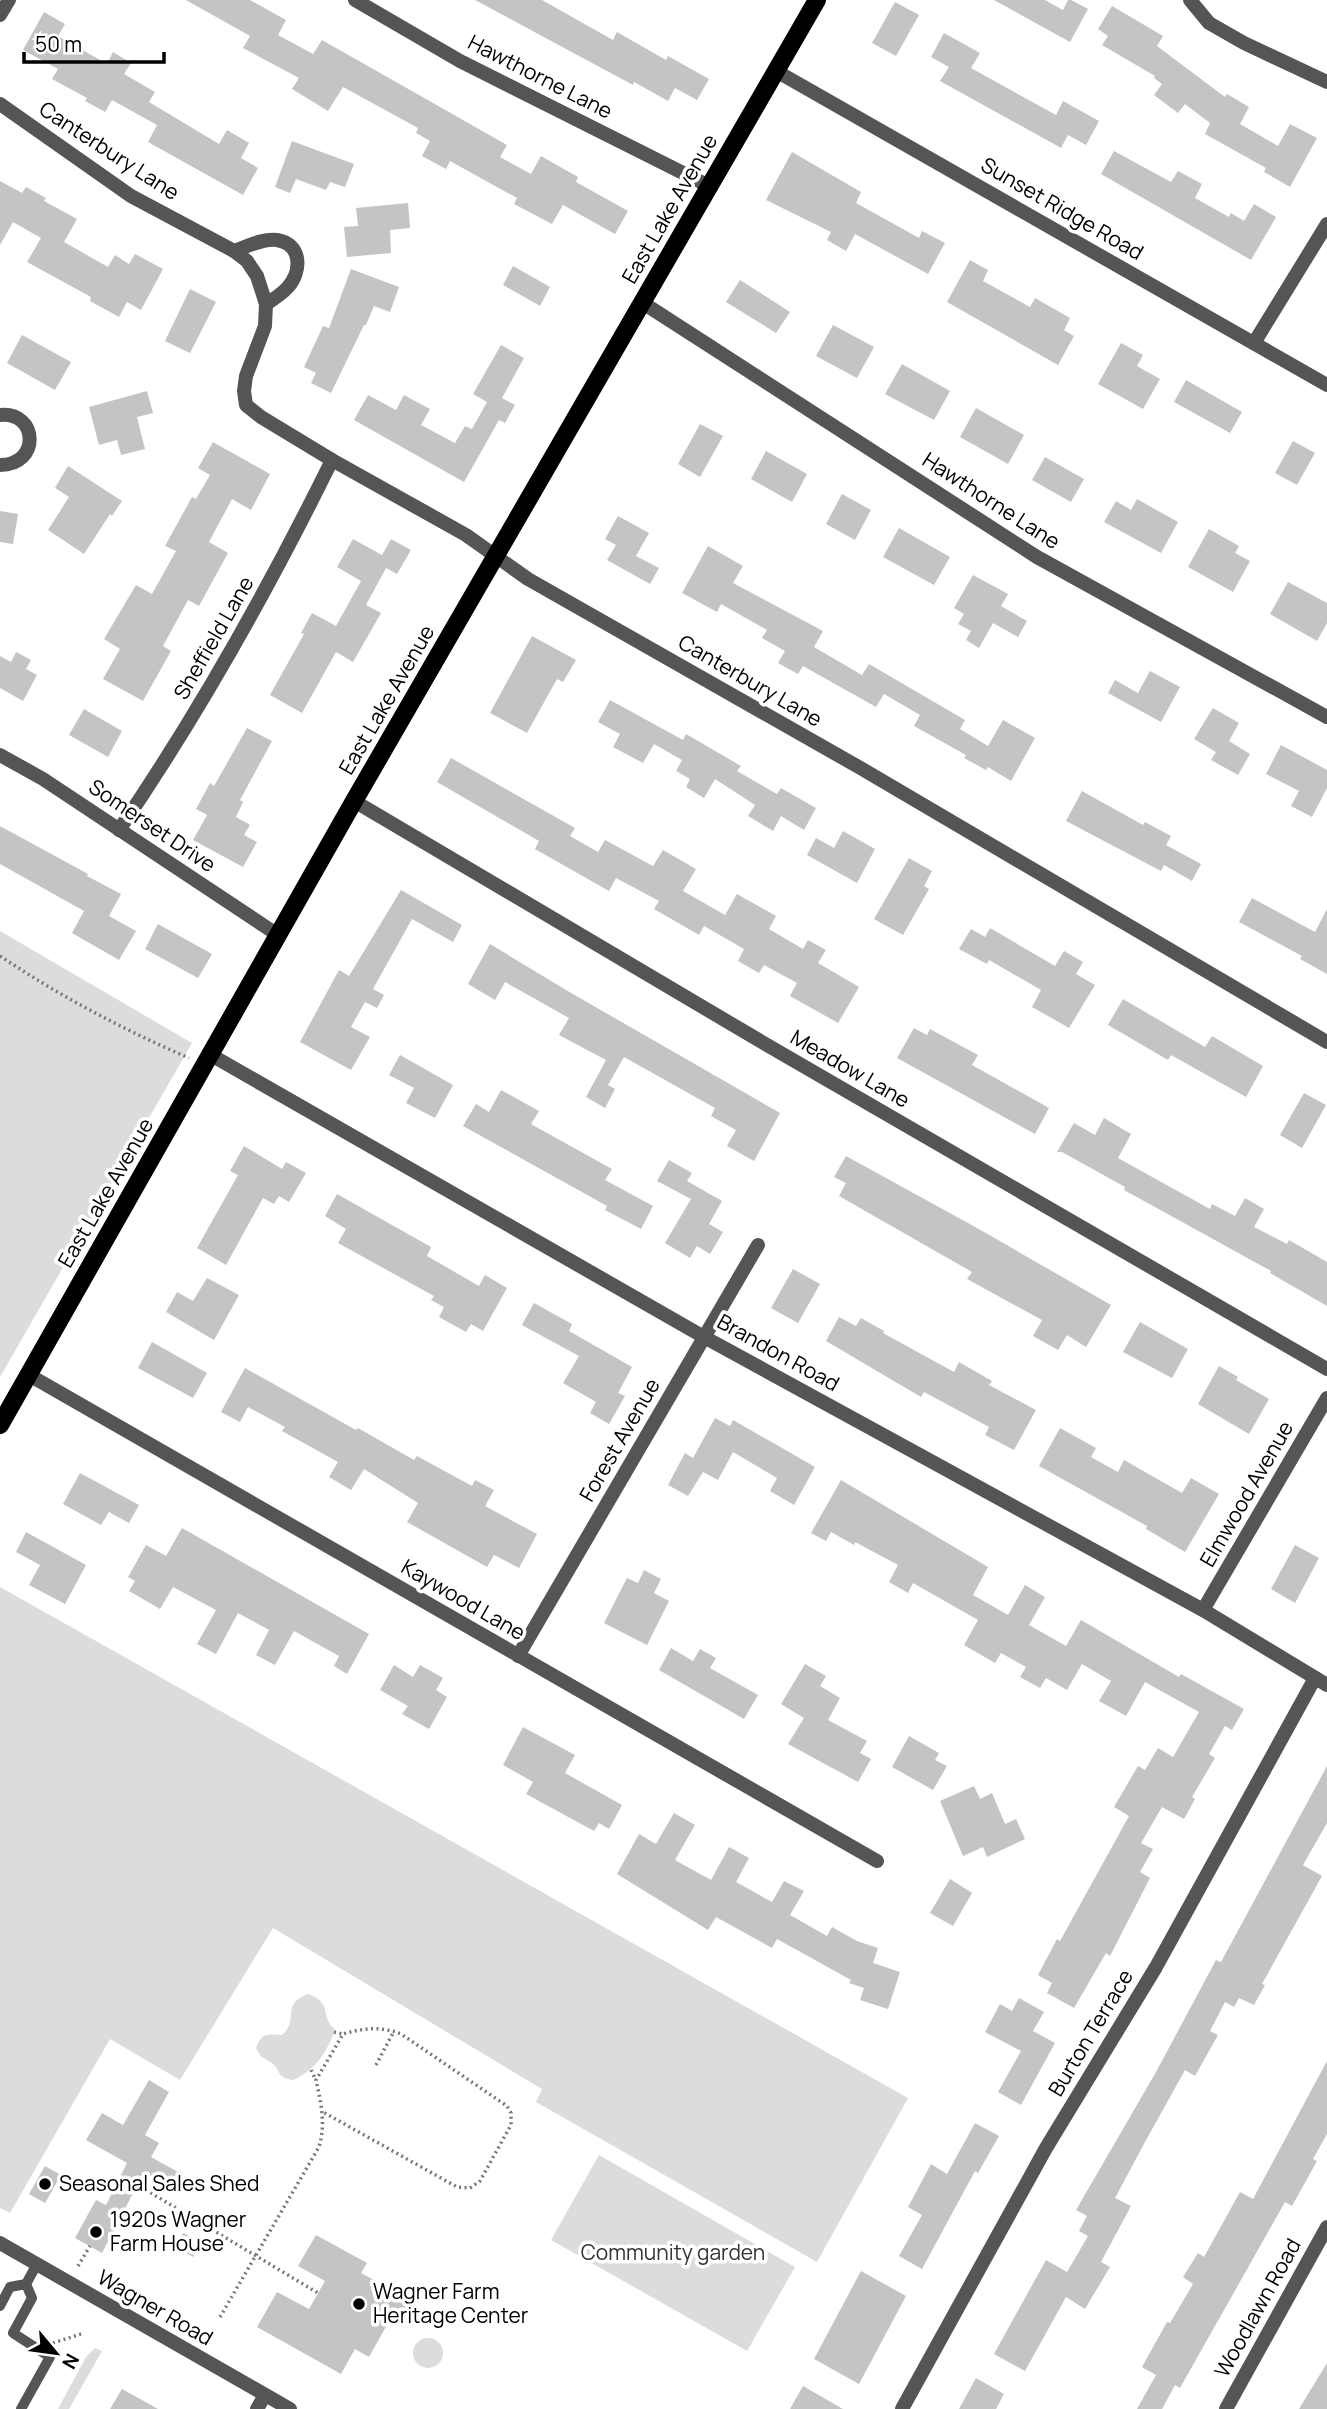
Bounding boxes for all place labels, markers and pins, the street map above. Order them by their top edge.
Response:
place label: Seasonal Sales Shed [59,2169,260,2197]
marker: Seasonal Sales Shed [37,2176,53,2192]
place label: 1920s Wagner Farm House [110,2205,247,2257]
marker: 1920s Wagner Farm House [88,2224,104,2240]
place label: Wagner Farm Heritage Center [373,2277,529,2329]
marker: Wagner Farm Heritage Center [351,2296,367,2312]

